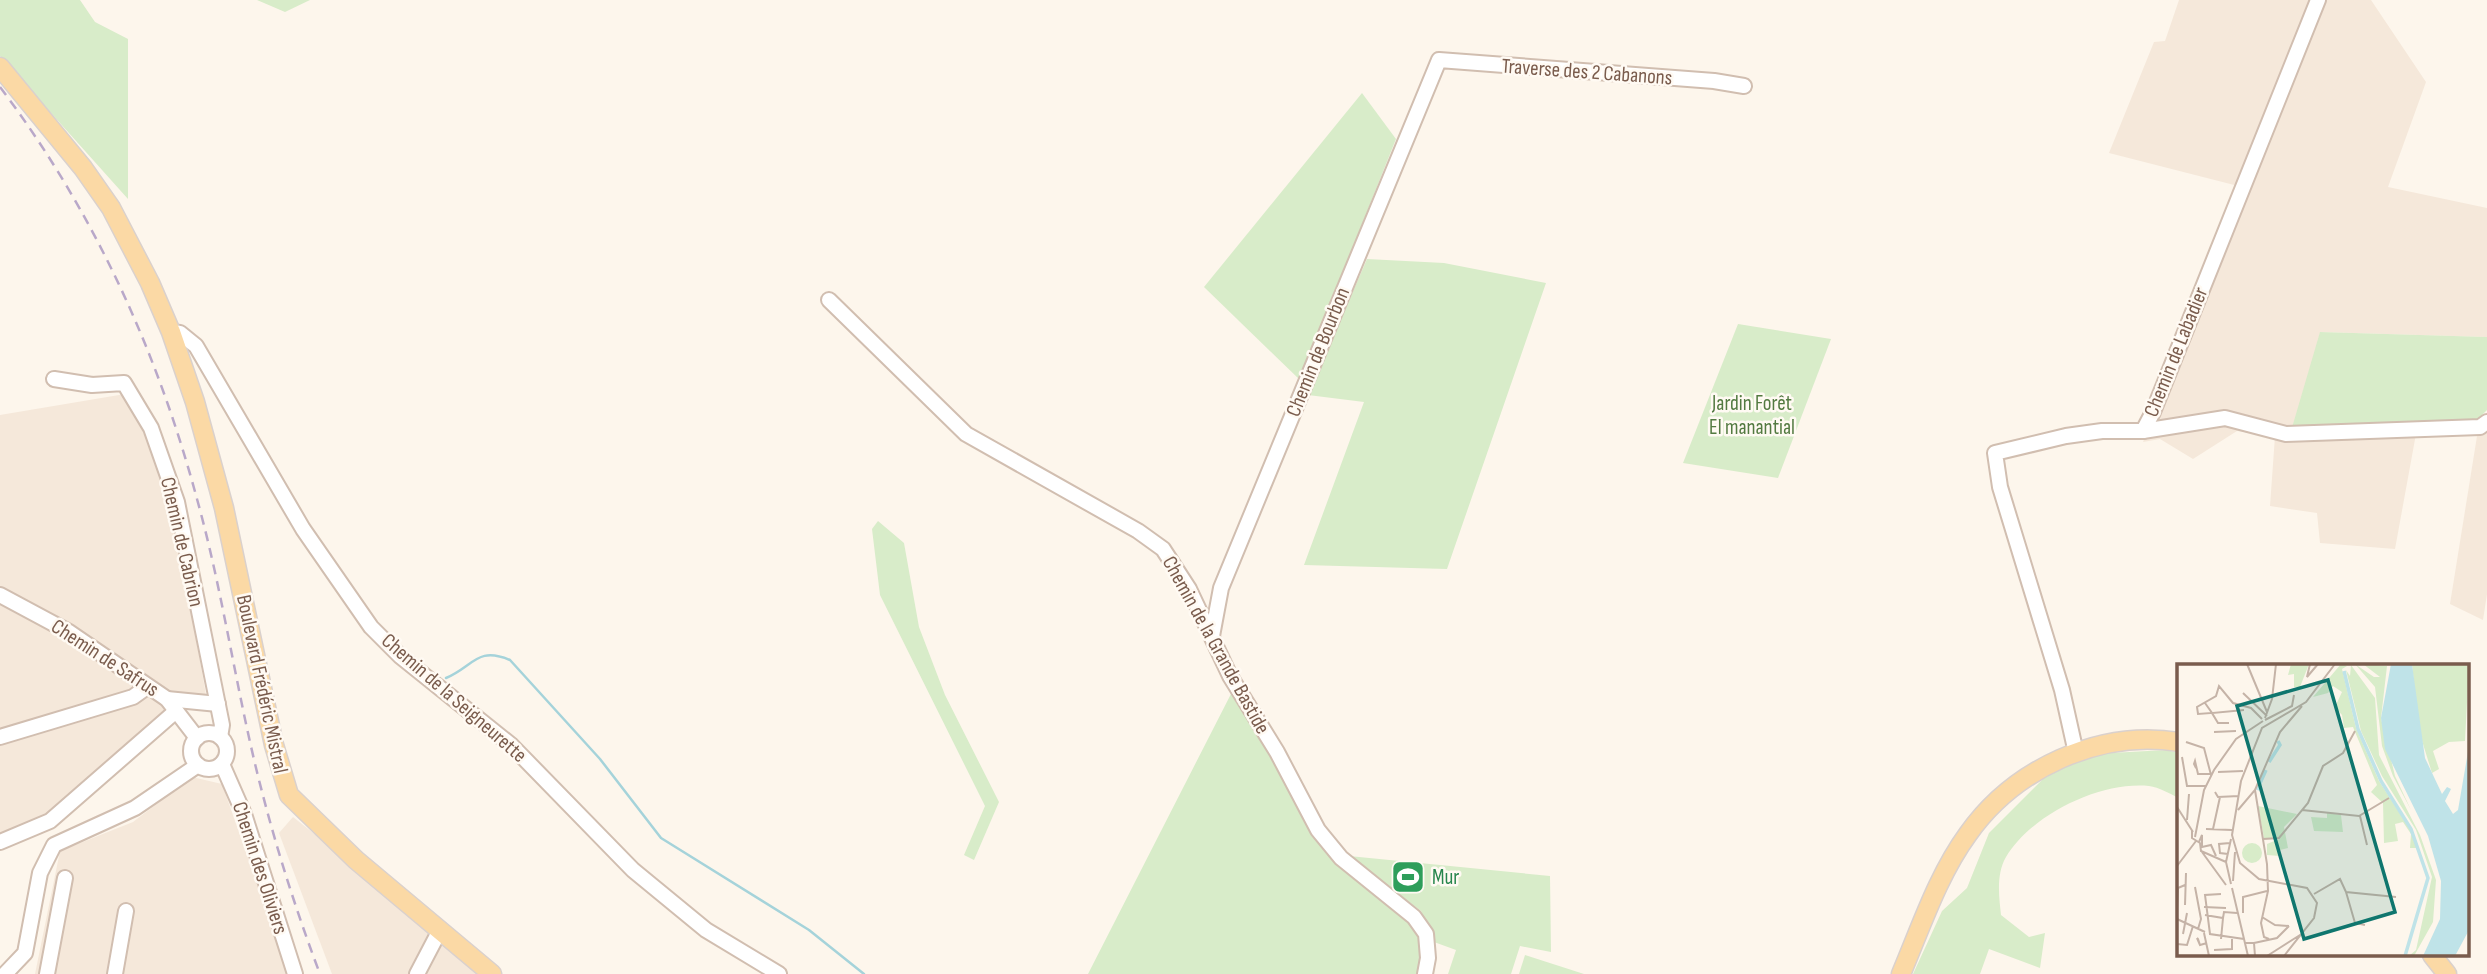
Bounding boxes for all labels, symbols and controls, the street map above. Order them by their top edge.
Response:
street label: Traverse des 2 Cabanons [1501,54,1673,90]
street label: Chemin de Bourbon [1281,284,1355,420]
street label: Chemin de Labadier [2139,284,2213,420]
park label: Jardin Forêt El manantial [1709,391,1795,440]
street label: Chemin de Cabrion [155,475,209,609]
street label: Chemin de la Grande Bastide [1157,552,1275,738]
street label: Boulevard Frédéric Mistral [231,593,293,775]
street label: Chemin de Safrus [46,614,164,702]
street label: Chemin de la Seigneurette [376,628,532,768]
inset map [2177,664,2470,956]
street label: Chemin des Oliviers [227,799,293,937]
sports icon: Mur [1389,858,1427,896]
place label: Mur [1432,865,1459,890]

